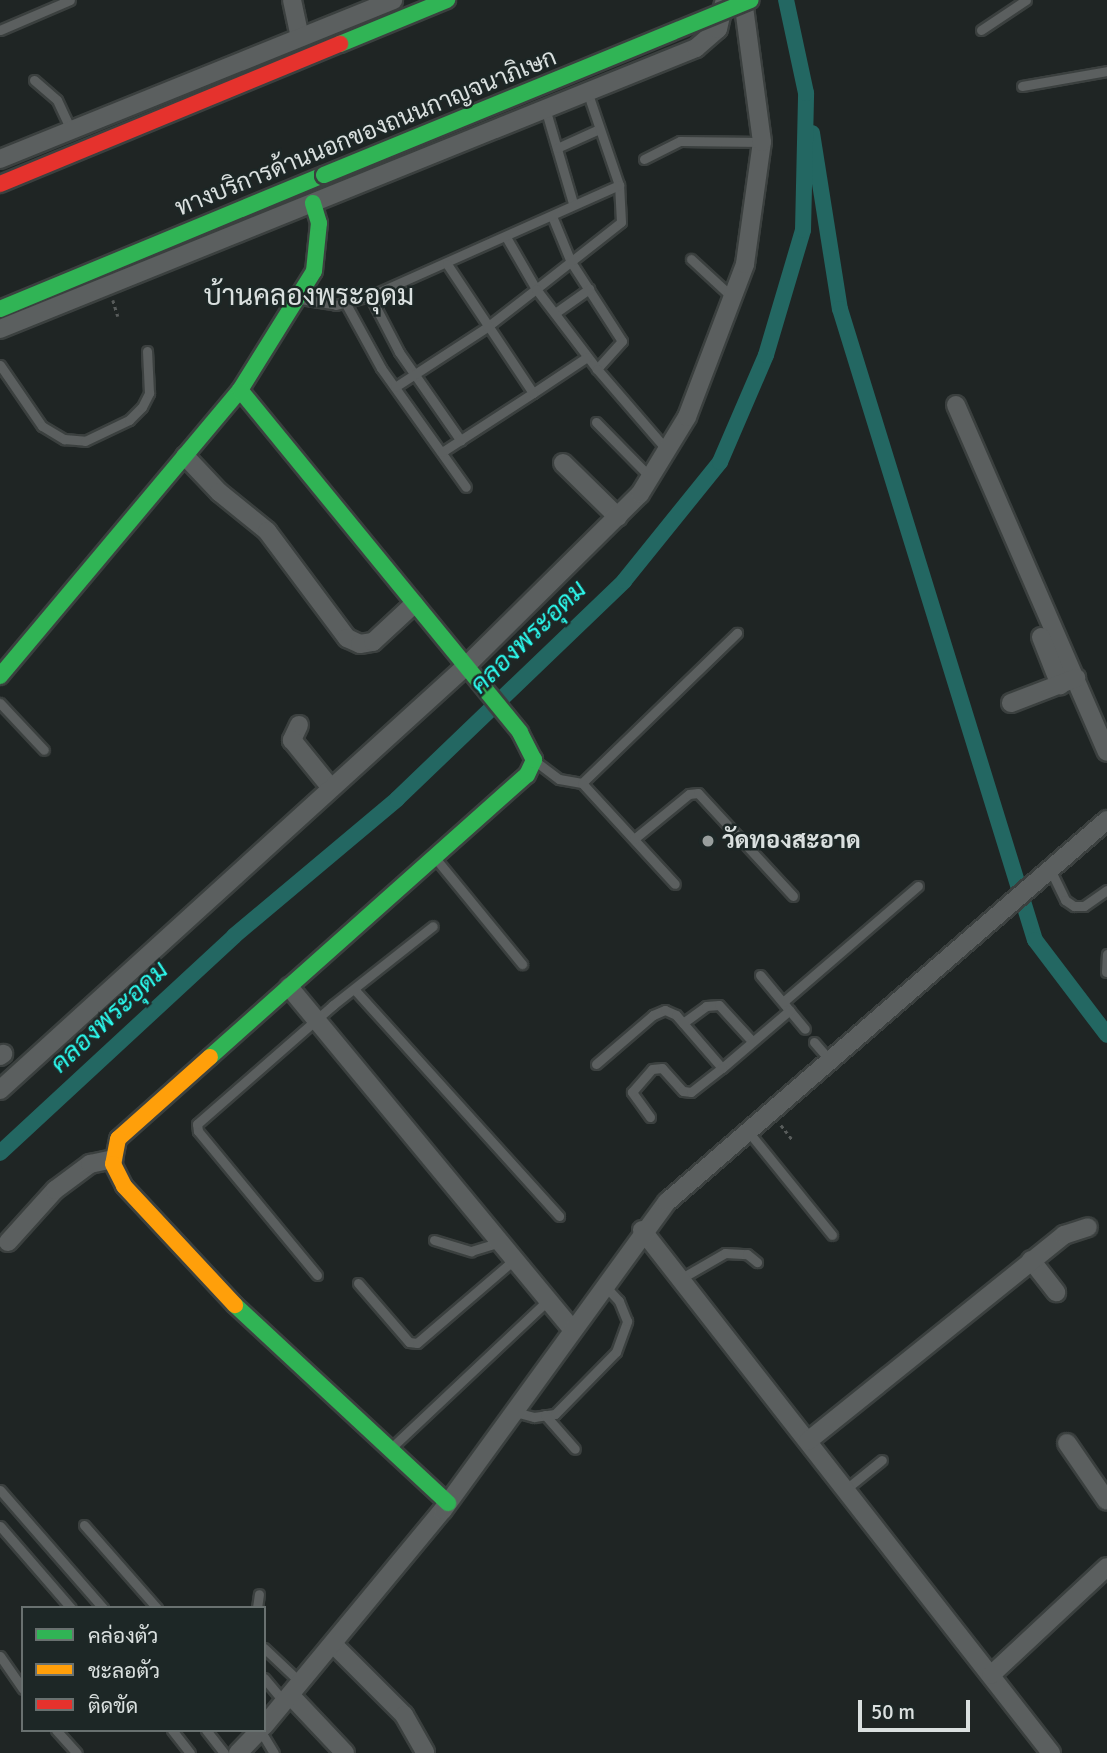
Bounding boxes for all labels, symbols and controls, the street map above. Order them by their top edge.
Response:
street label: ทางบริการด้านนอกของถนนกาญจนาภิเษก [171,43,561,223]
district label: บ้านคลองพระอุดม [204,279,414,313]
water label: คลองพระอุดม [464,575,594,701]
place label: วัดทองสะอาด [722,827,861,855]
marker: วัดทองสะอาด [700,833,716,849]
water label: คลองพระอุดม [45,956,175,1080]
legend [21,1606,266,1732]
text: คล่องตัว [88,1623,158,1649]
text: ชะลอตัว [88,1658,160,1684]
scale bar [862,1686,974,1730]
text: ติดขัด [88,1693,138,1719]
text: 50 m [871,1699,915,1725]

